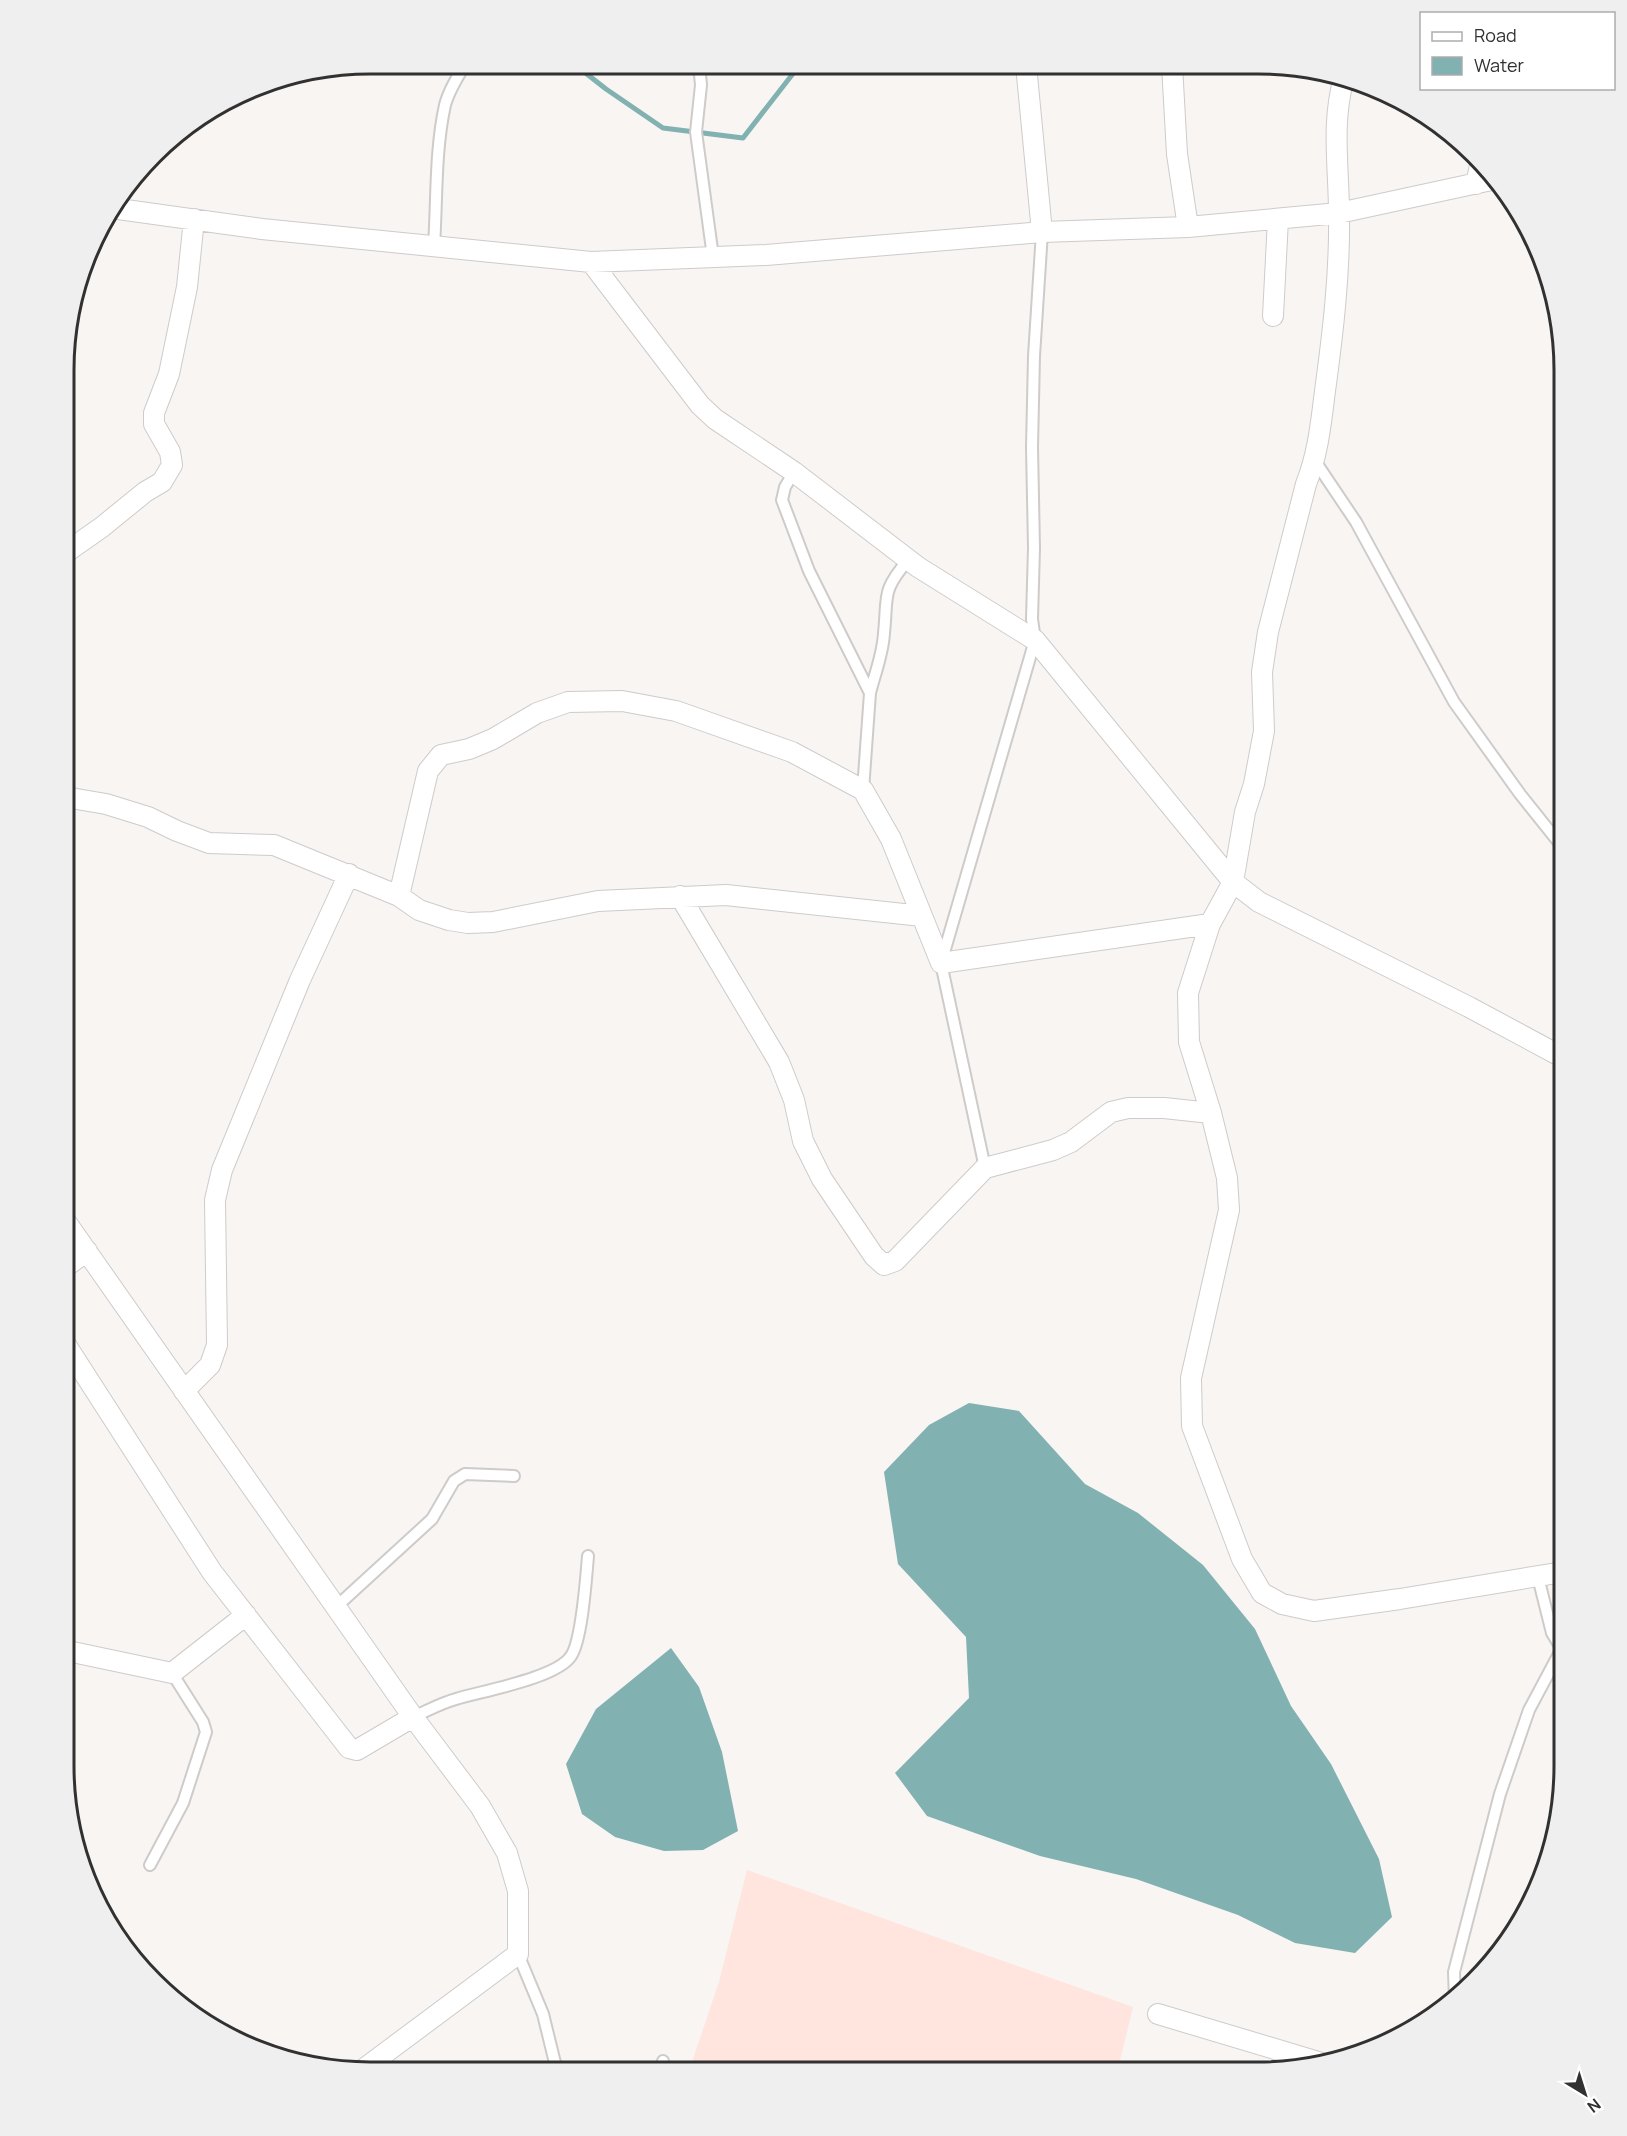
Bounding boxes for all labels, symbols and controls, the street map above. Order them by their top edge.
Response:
legend [1420,12,1615,90]
text: Road [1474,23,1517,47]
text: Water [1474,53,1524,77]
north arrow [1555,2064,1615,2124]
text: N [1583,2094,1606,2118]

